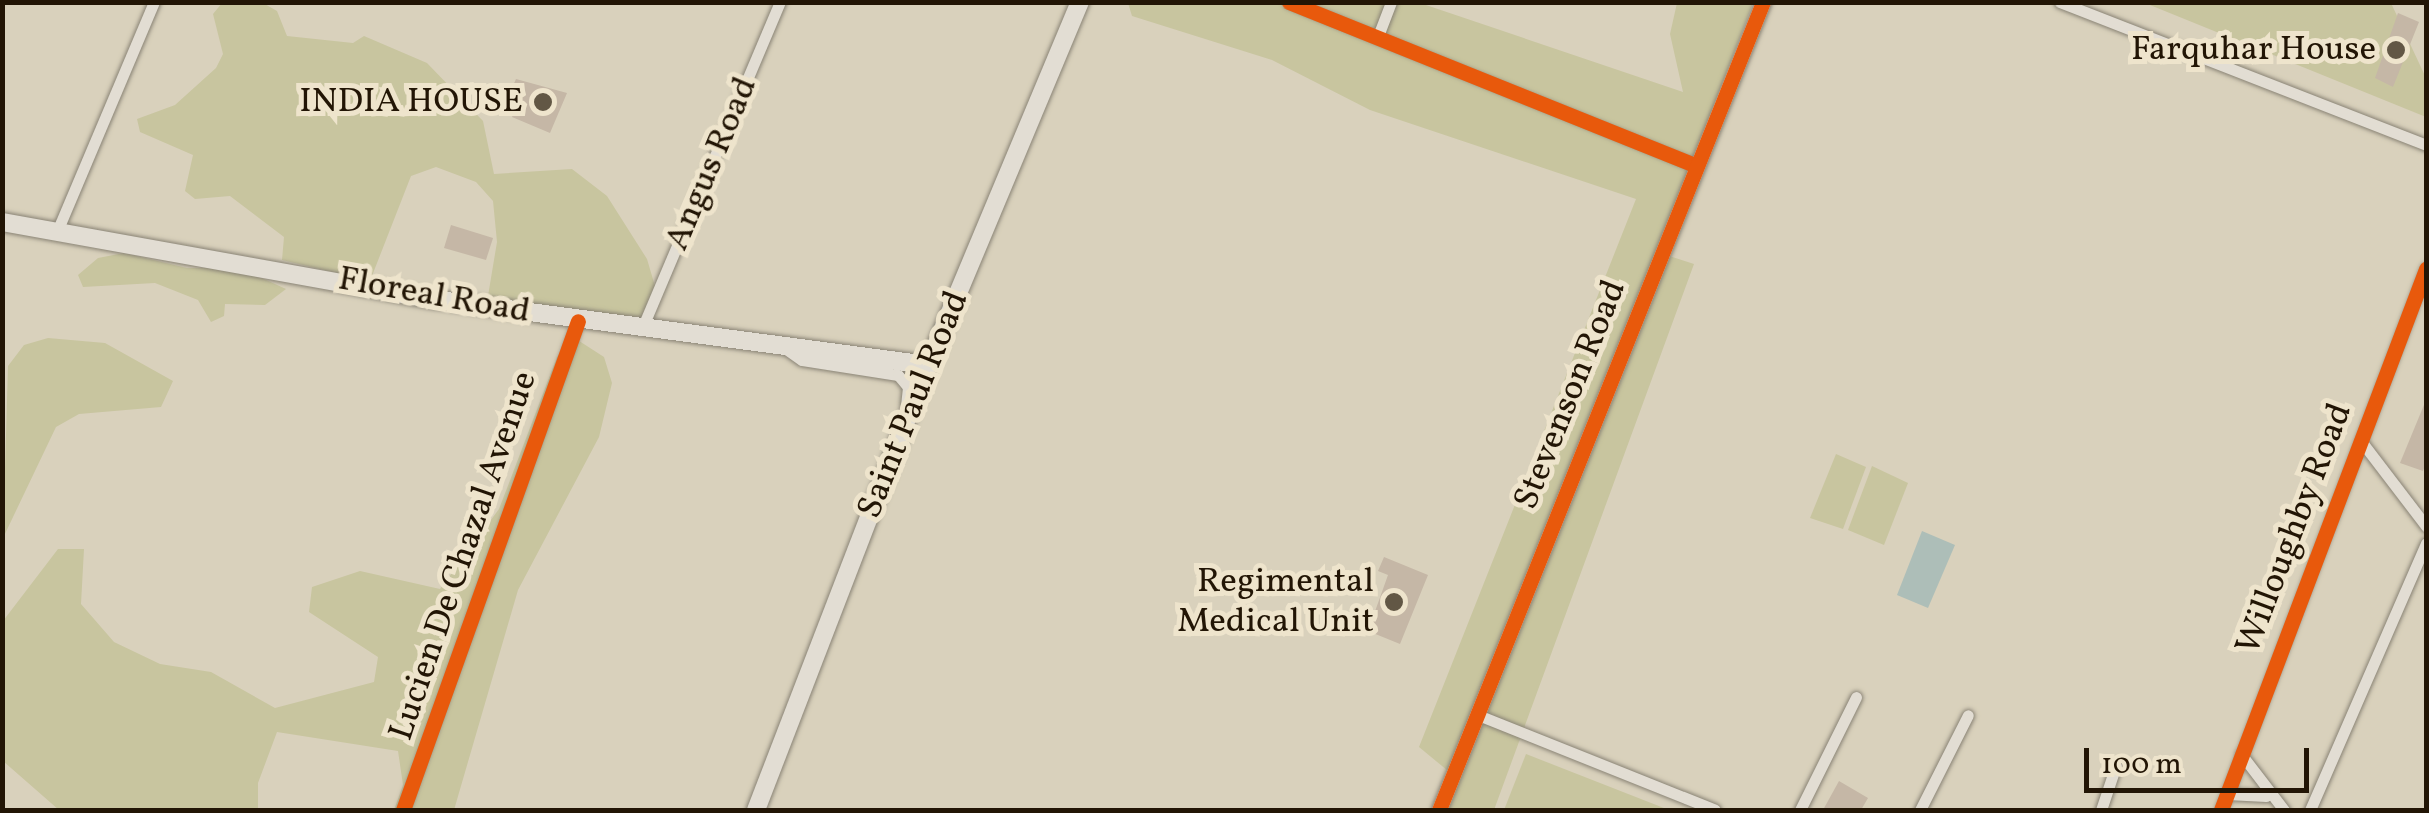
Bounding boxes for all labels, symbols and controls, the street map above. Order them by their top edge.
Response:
place label: Farquhar House [2131,29,2376,71]
marker: Farquhar House [2385,39,2407,61]
street label: Angus Road [657,71,767,257]
place label: INDIA HOUSE [299,81,523,123]
marker: INDIA HOUSE [532,91,554,113]
street label: Floreal Road [335,258,533,334]
street label: Stevenson Road [1506,274,1636,516]
street label: Saint Paul Road [849,285,979,525]
street label: Lucien De Chazal Avenue [381,366,547,746]
street label: Willoughby Road [2228,397,2362,661]
place label: Regimental Medical Unit [1177,561,1374,643]
marker: Regimental Medical Unit [1383,591,1405,613]
scale bar [2089,728,2314,790]
text: 100 m [2101,744,2182,786]

